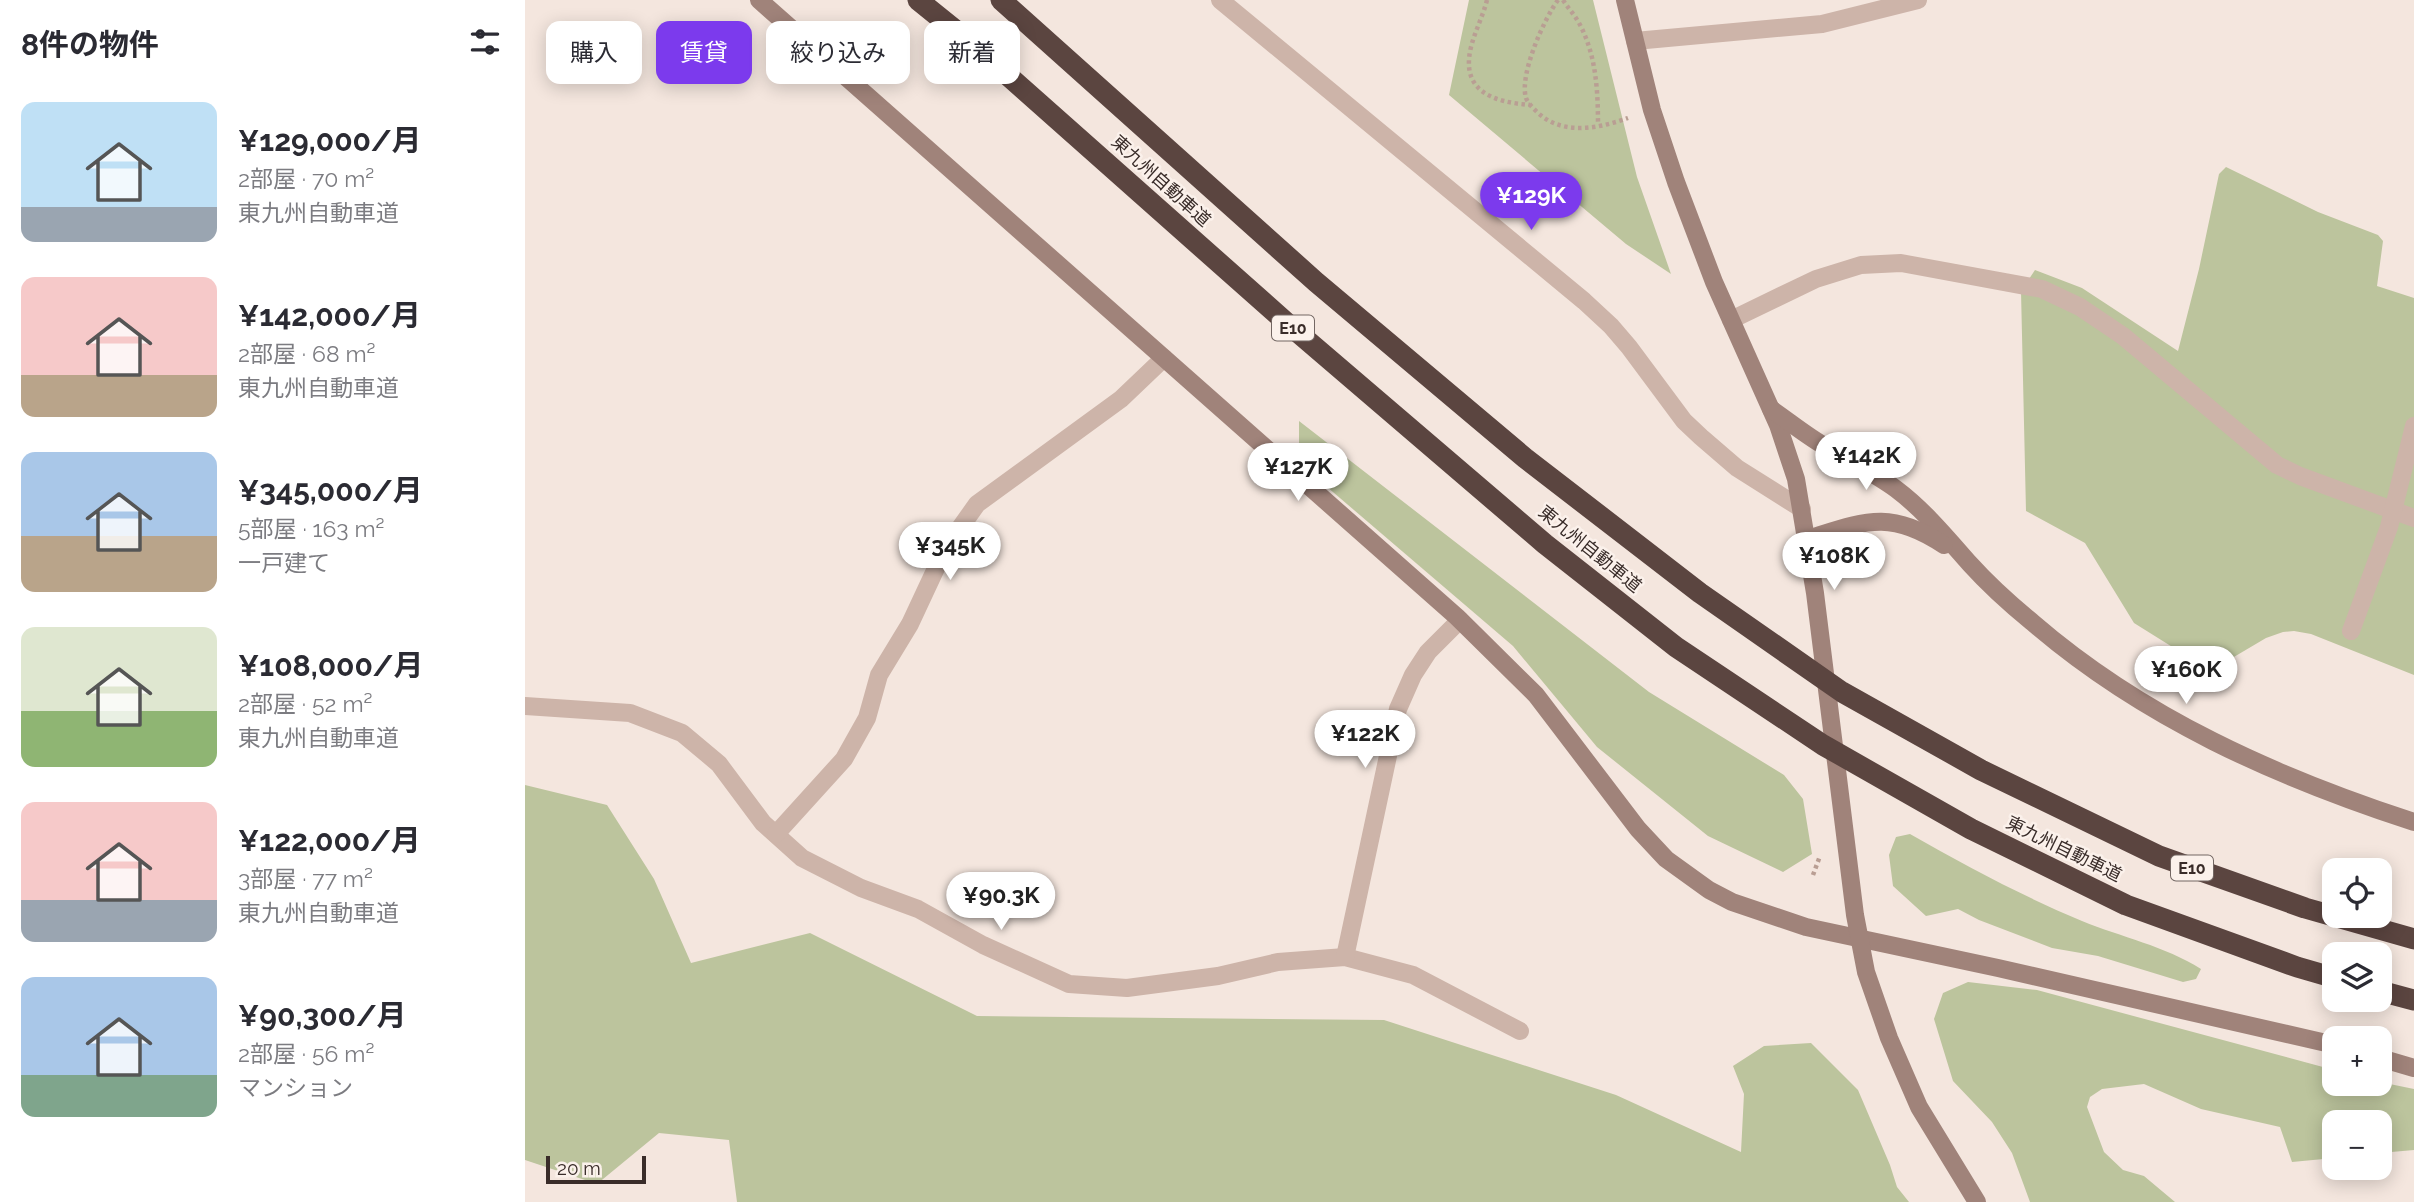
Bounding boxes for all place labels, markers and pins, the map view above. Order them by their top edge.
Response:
pin: ¥129K [1482,173,1580,232]
pin: ¥142K [1817,433,1915,492]
pin: ¥127K [1249,444,1347,503]
pin: ¥345K [901,522,999,582]
pin: ¥108K [1785,532,1883,592]
pin: ¥160K [2137,646,2235,706]
pin: ¥122K [1316,710,1414,770]
pin: ¥90.3K [944,872,1058,932]

